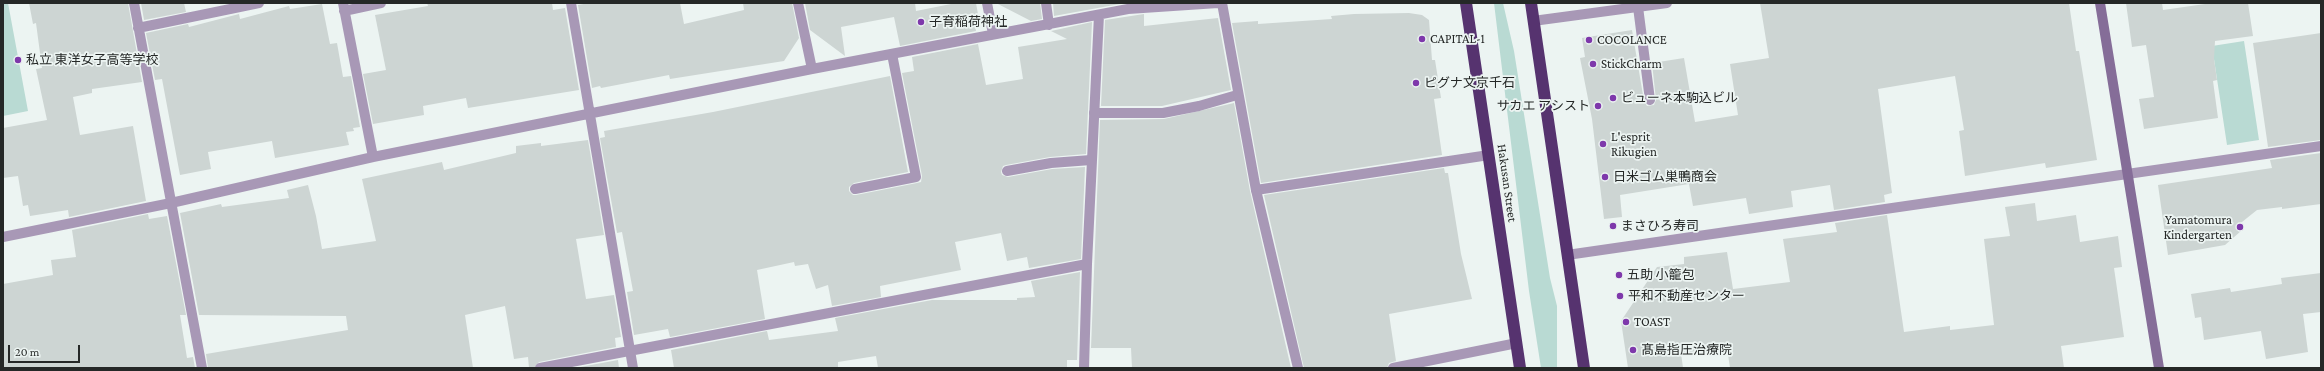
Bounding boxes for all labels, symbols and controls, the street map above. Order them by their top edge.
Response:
place label: 子育稲荷神社 [929,14,1007,30]
marker: 子育稲荷神社 [916,17,926,27]
place label: CAPITAL-1 [1430,31,1485,47]
place label: COCOLANCE [1597,32,1667,48]
marker: CAPITAL-1 [1417,34,1427,44]
marker: COCOLANCE [1584,35,1594,45]
place label: 私立 東洋女子高等学校 [26,52,158,68]
marker: 私立 東洋女子高等学校 [13,55,23,65]
place label: StickCharm [1601,56,1662,72]
marker: StickCharm [1588,59,1598,69]
place label: ピグナ文京千石 [1424,75,1515,91]
marker: ピグナ文京千石 [1411,78,1421,88]
place label: ビューネ本駒込ビル [1621,90,1738,106]
marker: ビューネ本駒込ビル [1608,93,1618,103]
place label: サカエ アシスト [1497,98,1590,114]
marker: サカエ アシスト [1593,101,1603,111]
place label: L'esprit Rikugien [1611,129,1657,160]
marker: L'esprit Rikugien [1598,139,1608,149]
street label: Hakusan Street [1494,143,1520,223]
place label: 日米ゴム巣鴨商会 [1613,169,1717,185]
marker: 日米ゴム巣鴨商会 [1600,172,1610,182]
place label: Yamatomura Kindergarten [2163,212,2232,243]
place label: まさひろ寿司 [1621,218,1699,234]
marker: まさひろ寿司 [1608,221,1618,231]
marker: Yamatomura Kindergarten [2235,222,2245,232]
place label: 五助 小籠包 [1627,267,1694,283]
marker: 五助 小籠包 [1614,270,1624,280]
place label: 平和不動産センター [1628,288,1745,304]
marker: 平和不動産センター [1615,291,1625,301]
place label: TOAST [1634,314,1670,330]
marker: TOAST [1621,317,1631,327]
scale bar [10,337,82,363]
place label: 髙島指圧治療院 [1641,342,1732,358]
text: 20 m [15,345,39,359]
marker: 髙島指圧治療院 [1628,345,1638,355]

